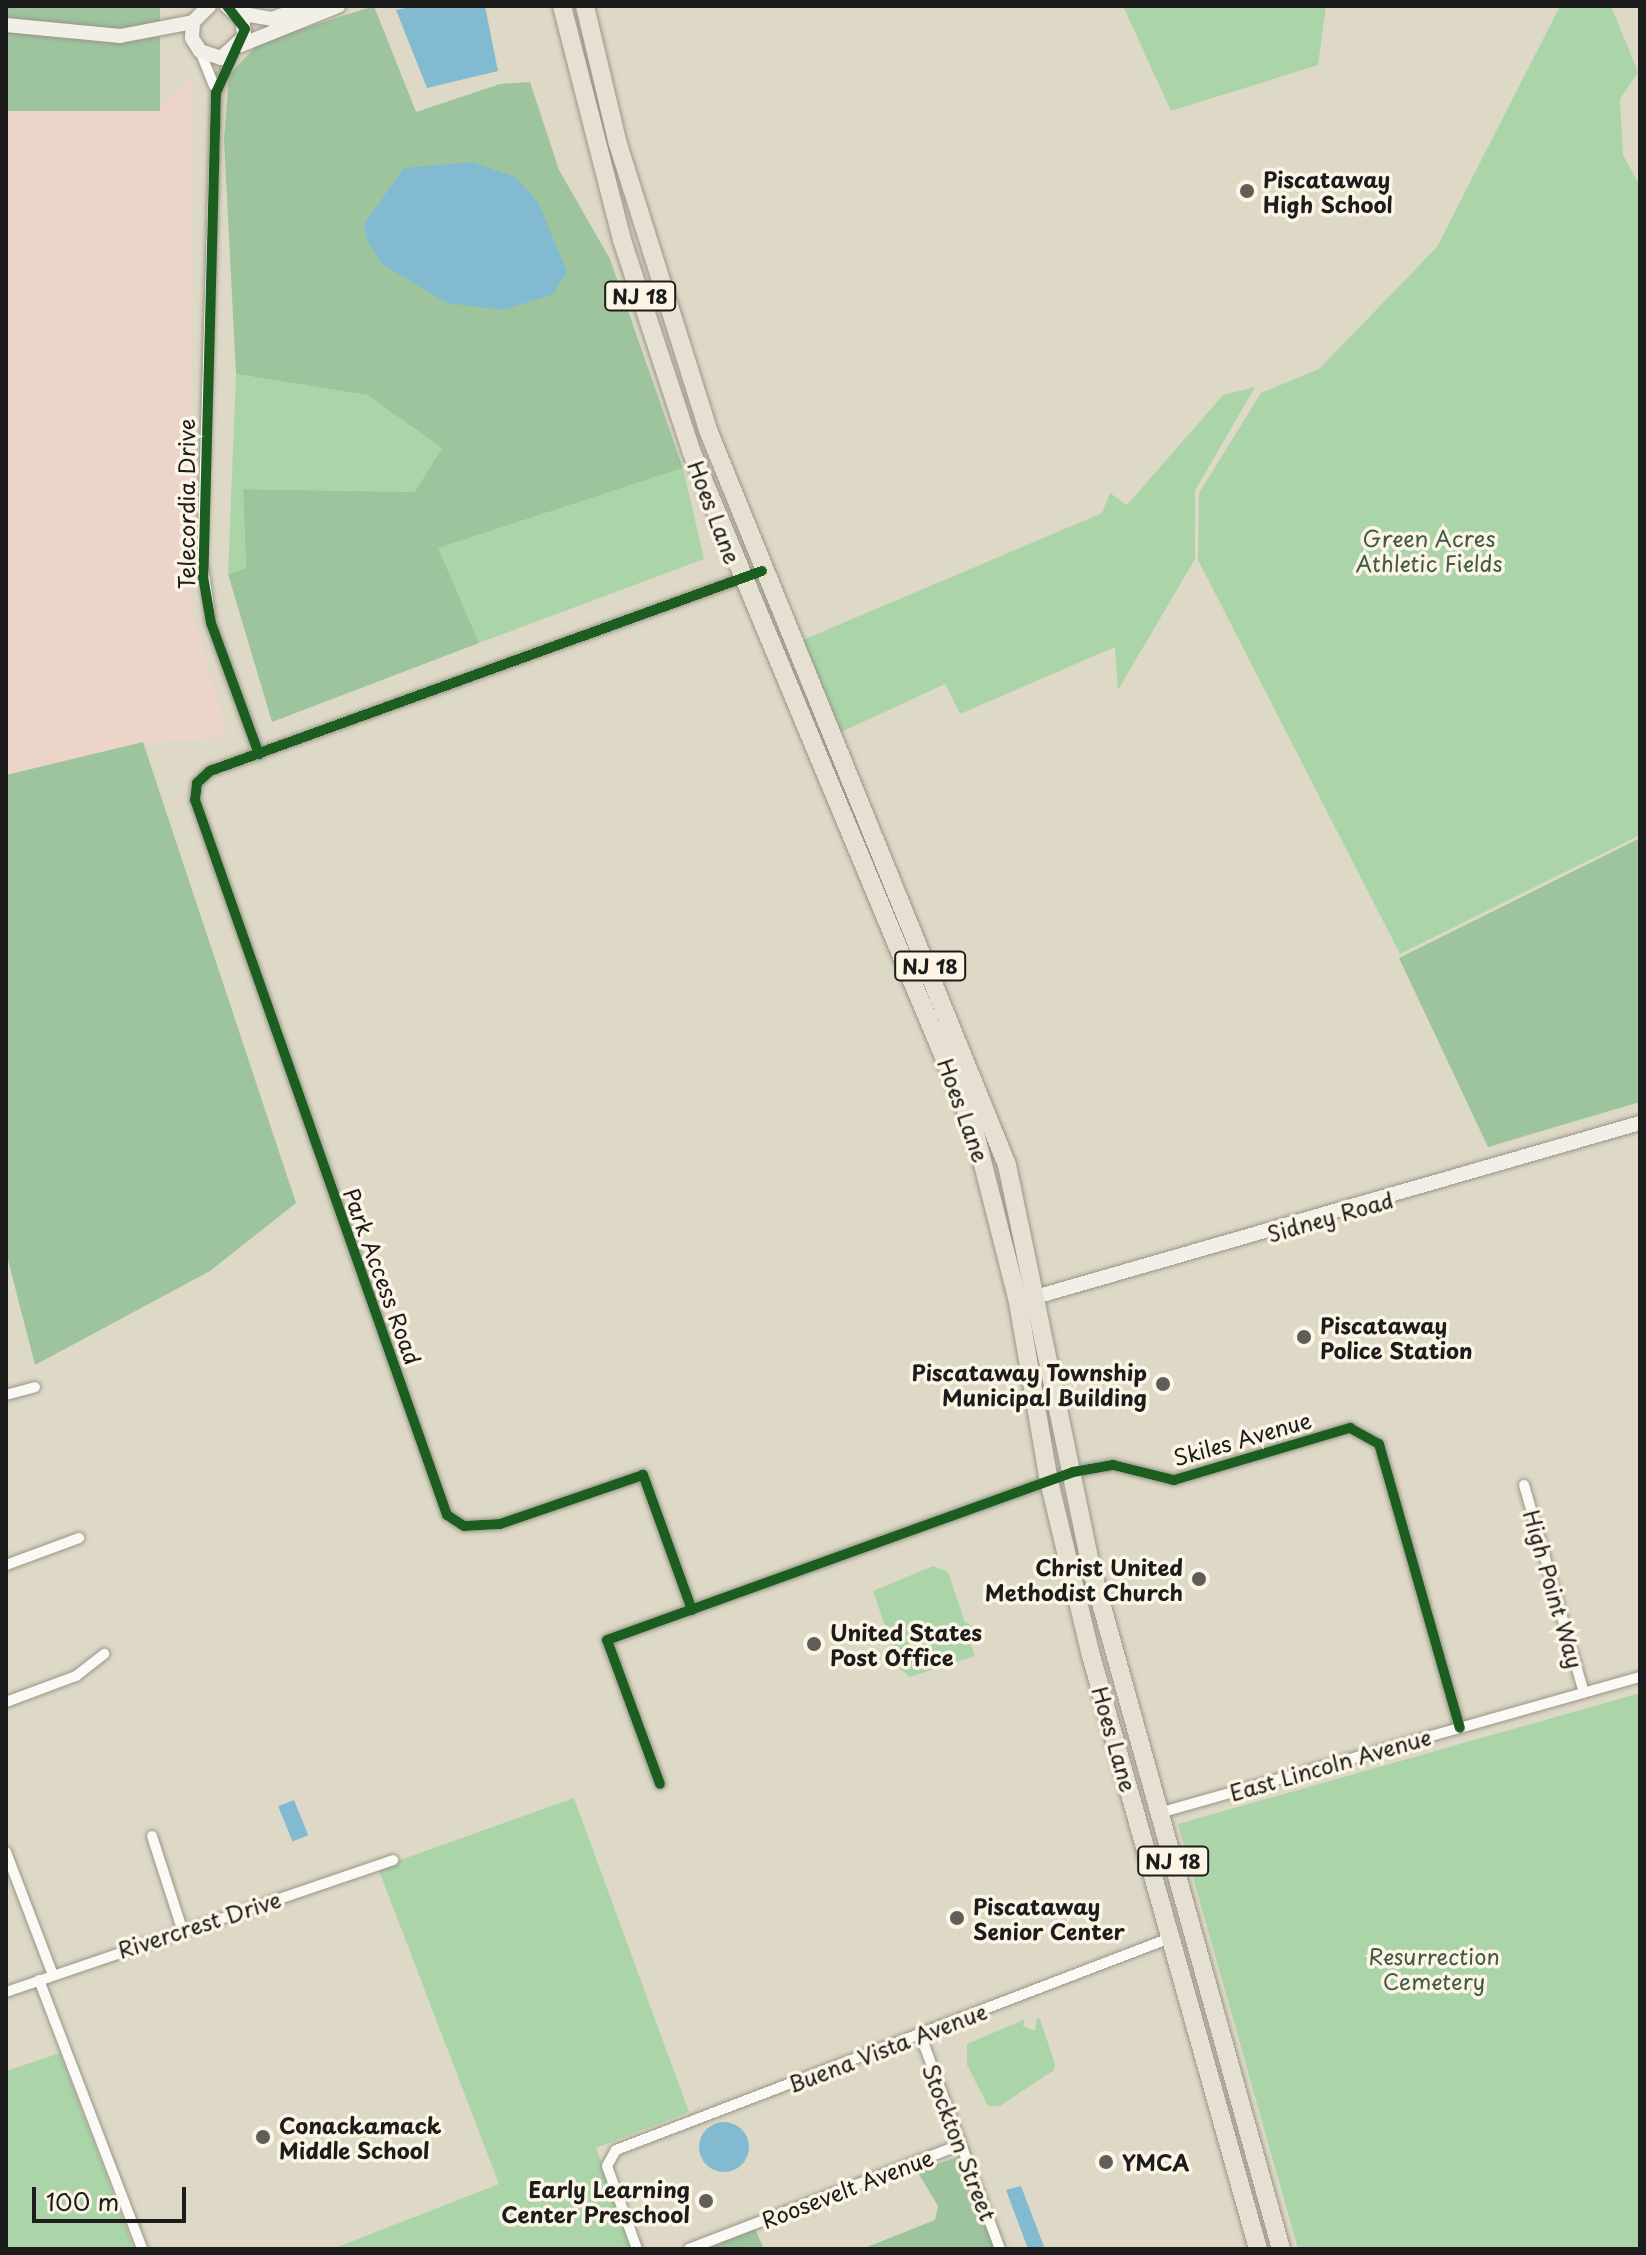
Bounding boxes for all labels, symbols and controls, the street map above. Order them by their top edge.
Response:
place label: Piscataway High School [1263,165,1394,216]
marker: Piscataway High School [1238,182,1256,200]
road number: NJ 18 [602,280,678,312]
street label: Telecordia Drive [173,418,199,590]
street label: Hoes Lane [683,456,747,568]
park label: Green Acres Athletic Fields [1356,524,1502,576]
road number: NJ 18 [892,950,968,982]
street label: Hoes Lane [933,1054,995,1166]
street label: Park Access Road [339,1183,427,1369]
street label: Sidney Road [1264,1185,1396,1247]
place label: Piscataway Police Station [1320,1311,1474,1362]
marker: Piscataway Police Station [1295,1328,1313,1346]
place label: Piscataway Township Municipal Building [912,1358,1147,1410]
marker: Piscataway Township Municipal Building [1154,1375,1172,1393]
street label: Skiles Avenue [1170,1406,1314,1470]
street label: High Point Way [1519,1506,1589,1672]
place label: Christ United Methodist Church [984,1553,1183,1604]
marker: Christ United Methodist Church [1190,1570,1208,1588]
place label: United States Post Office [830,1618,983,1670]
marker: United States Post Office [805,1635,823,1653]
street label: Hoes Lane [1087,1683,1143,1795]
street label: East Lincoln Avenue [1226,1723,1434,1805]
road number: NJ 18 [1135,1845,1211,1877]
street label: Rivercrest Drive [114,1885,284,1963]
place label: Piscataway Senior Center [973,1892,1126,1944]
marker: Piscataway Senior Center [948,1909,966,1927]
park label: Resurrection Cemetery [1368,1942,1500,1994]
street label: Buena Vista Avenue [784,1997,990,2097]
street label: Stockton Street [918,2060,1002,2224]
place label: Conackamack Middle School [279,2111,442,2162]
marker: Conackamack Middle School [254,2128,272,2146]
street label: Roosevelt Avenue [757,2143,937,2233]
place label: YMCA [1122,2149,1189,2175]
marker: YMCA [1097,2153,1115,2171]
scale bar [36,2171,190,2221]
place label: Early Learning Center Preschool [500,2175,690,2226]
text: 100 m [46,2183,119,2219]
marker: Early Learning Center Preschool [697,2192,715,2210]

